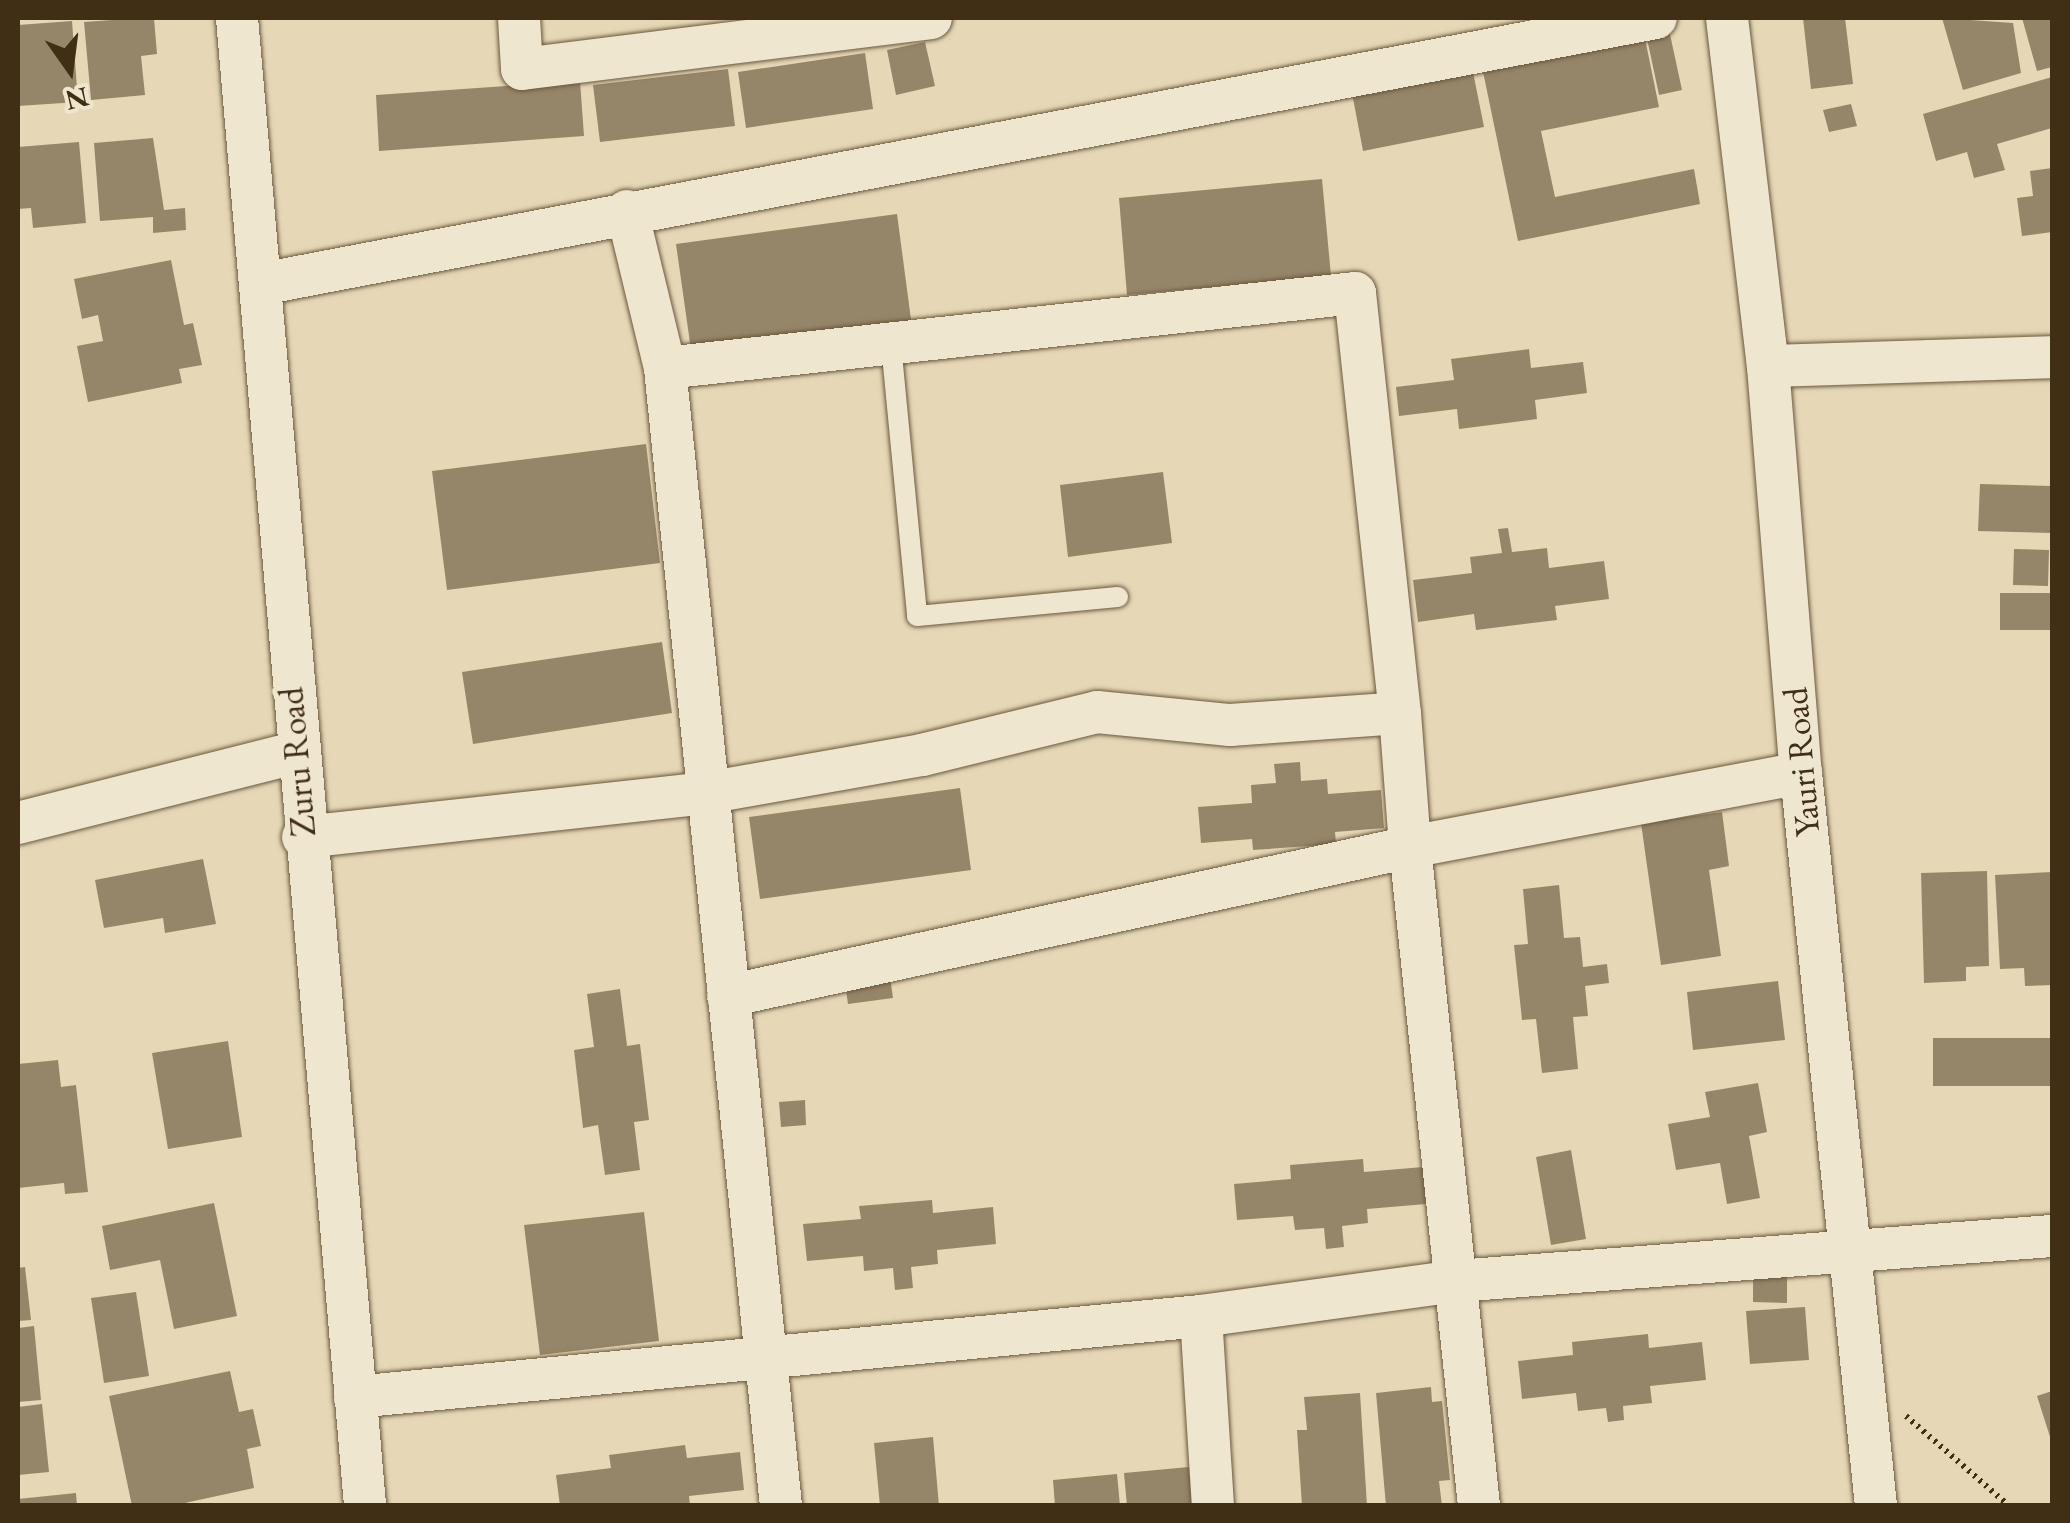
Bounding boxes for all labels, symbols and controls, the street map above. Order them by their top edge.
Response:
north arrow [20,20,120,120]
text: N [62,79,93,119]
street label: Zuru Road [270,685,324,839]
street label: Yauri Road [1774,686,1828,838]

